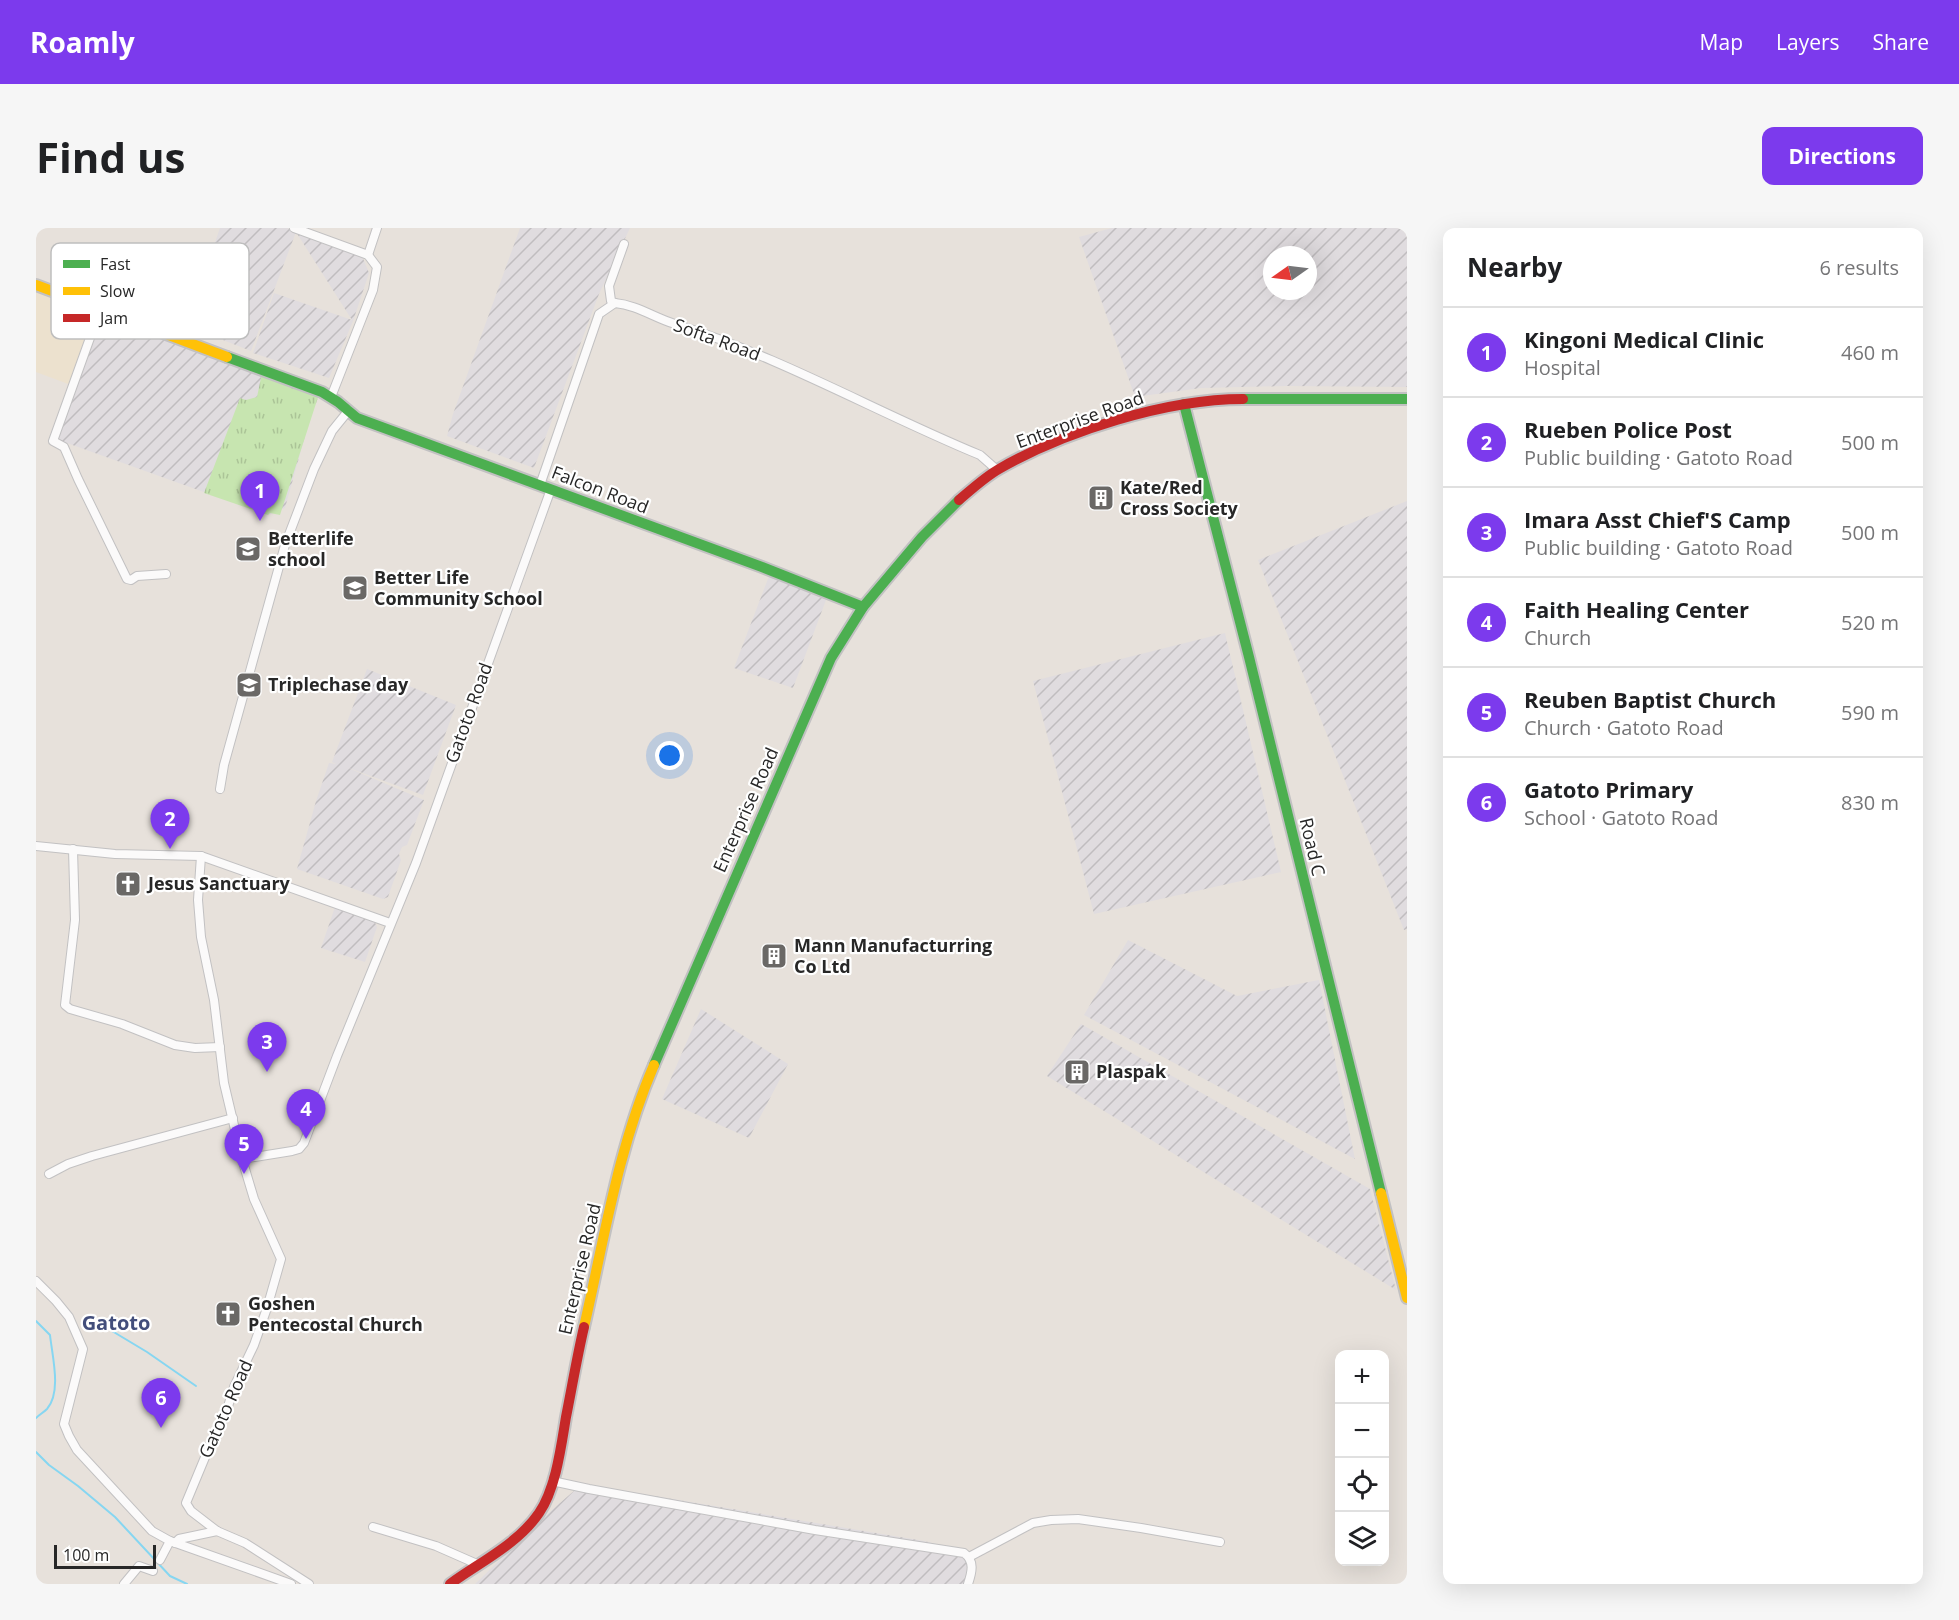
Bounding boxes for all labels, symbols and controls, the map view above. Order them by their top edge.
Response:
text: Roamly [30,23,135,61]
text: Map [1700,28,1743,56]
text: Layers [1776,28,1840,56]
text: Share [1873,28,1929,56]
button: Directions [1762,127,1923,185]
text: Find us [36,128,185,185]
legend [51,243,249,339]
north arrow [1263,246,1317,300]
text: Nearby [1467,249,1562,285]
text: Fast [100,253,131,275]
text: 6 results [1819,254,1899,281]
text: Slow [100,280,135,302]
text: Jam [98,307,128,329]
street label: Softa Road [671,312,764,366]
text: Kingoni Medical Clinic [1524,324,1764,354]
text: 1 [1481,339,1492,366]
text: 460 m [1841,339,1899,366]
text: Hospital [1524,354,1601,381]
street label: Enterprise Road [1013,385,1147,453]
text: Rueben Police Post [1524,414,1732,444]
text: 2 [1481,429,1492,456]
text: 500 m [1841,429,1899,456]
text: Public building · Gatoto Road [1524,444,1793,471]
street label: Falcon Road [548,460,652,519]
pin: 1 [240,472,280,521]
place label: Kate/Red Cross Society [1120,475,1239,520]
building icon: Kate/Red Cross Society [1086,483,1116,513]
text: Imara Asst Chief'S Camp [1524,504,1791,534]
text: 3 [1481,519,1492,546]
text: 500 m [1841,519,1899,546]
place label: Betterlife school [268,526,354,571]
school or university icon: Betterlife school [233,534,263,564]
text: Public building · Gatoto Road [1524,534,1793,561]
place label: Better Life Community School [374,565,543,610]
school or university icon: Better Life Community School [340,573,370,603]
text: Faith Healing Center [1524,594,1749,624]
text: 4 [1481,609,1492,636]
text: 520 m [1841,609,1899,636]
text: Church [1524,624,1591,651]
street label: Gatoto Road [439,659,497,766]
school or university icon: Triplechase day [234,670,264,700]
place label: Triplechase day [268,672,409,696]
text: Reuben Baptist Church [1524,684,1776,714]
text: 5 [1481,699,1492,726]
text: 590 m [1841,699,1899,726]
text: Church · Gatoto Road [1524,714,1724,741]
your location [655,741,684,770]
street label: Enterprise Road [707,743,783,876]
text: Gatoto Primary [1524,774,1693,804]
text: 6 [1481,789,1492,816]
text: 830 m [1841,789,1899,816]
pin: 2 [150,800,190,849]
text: School · Gatoto Road [1524,804,1718,831]
street label: Road C [1295,815,1331,878]
church icon: Jesus Sanctuary [113,869,143,899]
place label: Jesus Sanctuary [146,871,291,895]
place label: Mann Manufacturring Co Ltd [794,933,992,978]
building icon: Mann Manufacturring Co Ltd [759,941,789,971]
pin: 3 [248,1022,286,1072]
building icon: Plaspak [1062,1057,1092,1087]
place label: Plaspak [1096,1059,1167,1083]
pin: 4 [286,1090,326,1139]
pin: 5 [224,1124,264,1174]
street label: Enterprise Road [552,1201,606,1337]
place label: Goshen Pentecostal Church [248,1291,423,1336]
church icon: Goshen Pentecostal Church [213,1299,243,1329]
district label: Gatoto [82,1309,150,1336]
map controls [1335,1350,1389,1566]
button: + [1335,1350,1389,1404]
street label: Gatoto Road [193,1356,257,1462]
pin: 6 [142,1378,180,1428]
button: − [1335,1404,1389,1458]
button: locate [1335,1458,1389,1512]
button: layers [1335,1512,1389,1566]
scale bar [54,1542,156,1570]
text: 100 m [63,1544,109,1566]

